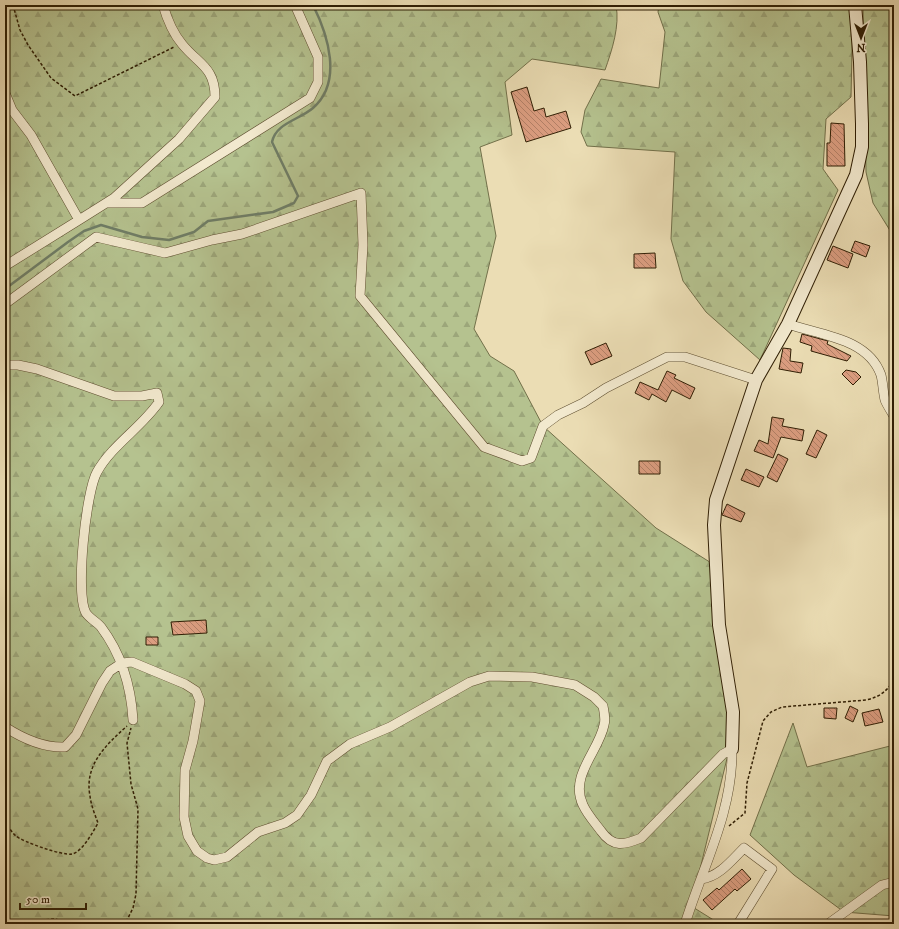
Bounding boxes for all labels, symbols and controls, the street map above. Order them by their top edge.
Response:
north arrow [841,18,881,58]
text: N [856,40,866,54]
scale bar [20,885,86,911]
text: 50 m [26,892,50,907]

